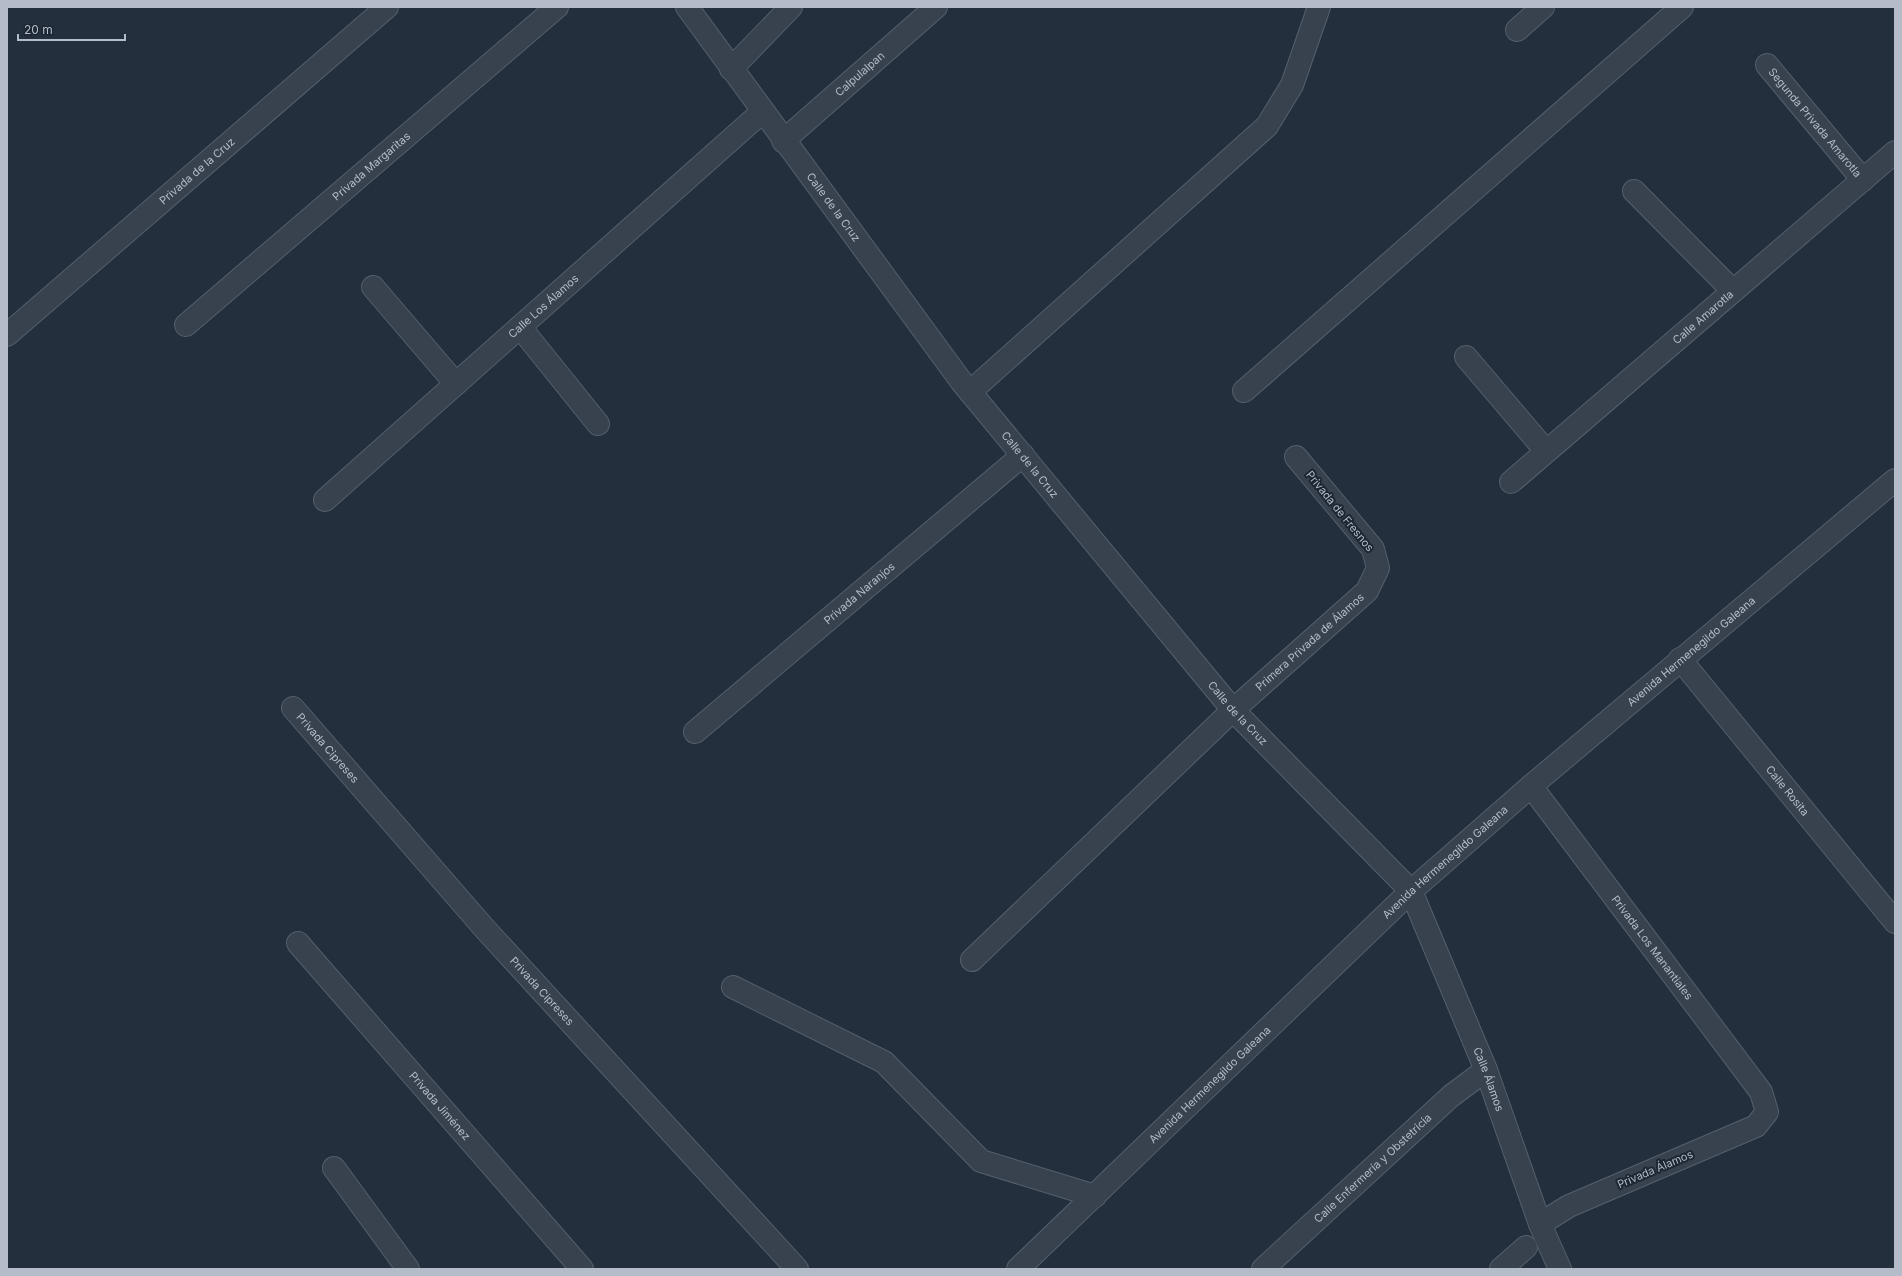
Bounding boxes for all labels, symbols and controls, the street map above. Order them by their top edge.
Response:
scale bar [18,16,125,42]
text: 20 m [24,22,53,37]
street label: Calpulalpan [832,48,887,99]
street label: Segunda Privada Amarotla [1765,65,1865,180]
street label: Privada Margaritas [329,129,413,203]
street label: Privada de la Cruz [156,135,238,207]
street label: Calle de la Cruz [804,170,863,244]
street label: Calle Los Álamos [505,271,582,341]
street label: Calle Amarotla [1670,287,1736,347]
street label: Calle de la Cruz [998,428,1062,501]
street label: Privada de Fresnos [1303,468,1377,554]
street label: Privada Naranjos [821,559,898,627]
street label: Primera Privada de Álamos [1252,590,1367,694]
street label: Avenida Hermenegildo Galeana [1624,593,1758,709]
street label: Calle de la Cruz [1205,678,1271,748]
street label: Privada Cipreses [294,710,362,786]
street label: Calle Rosita [1763,763,1812,819]
street label: Avenida Hermenegildo Galeana [1379,802,1511,922]
street label: Privada Los Manantiales [1609,893,1696,1003]
street label: Privada Cipreses [507,954,577,1028]
street label: Avenida Hermenegildo Galeana [1146,1023,1273,1146]
street label: Calle Álamos [1470,1045,1507,1113]
street label: Privada Jiménez [406,1069,473,1143]
street label: Calle Enfermería y Obstetricia [1311,1110,1434,1226]
street label: Privada Álamos [1615,1147,1695,1191]

